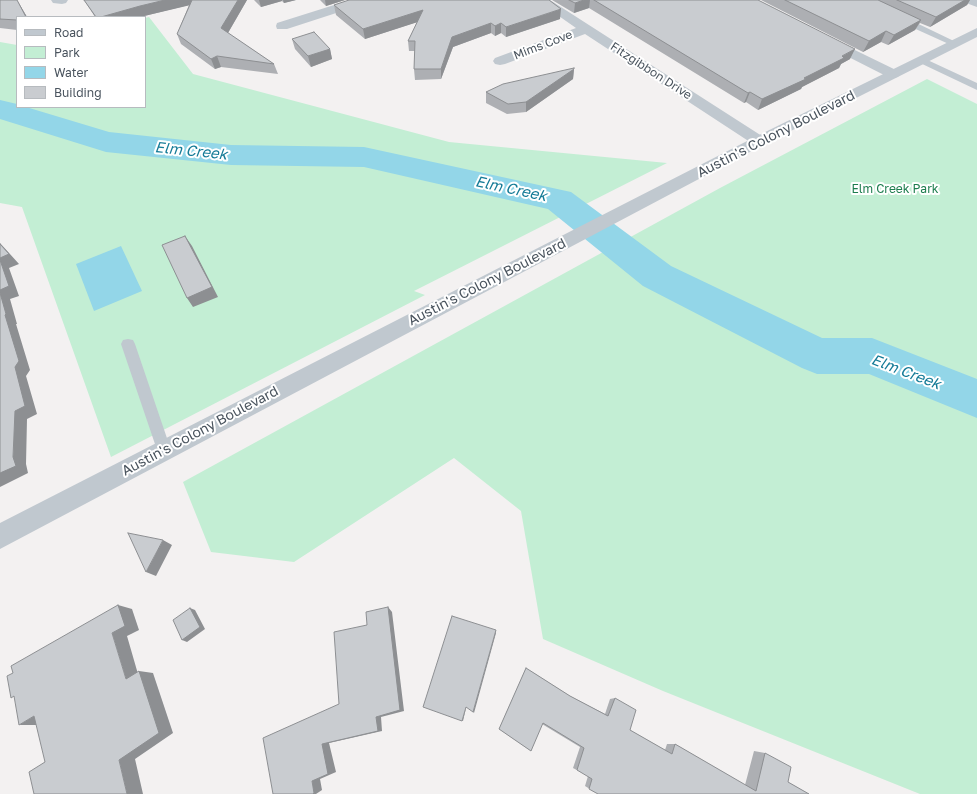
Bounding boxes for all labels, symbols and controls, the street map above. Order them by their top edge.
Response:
legend [16,16,146,108]
text: Road [54,25,83,40]
street label: Mims Cove [511,27,575,63]
street label: Fitzgibbon Drive [608,39,694,103]
text: Park [54,45,80,60]
text: Water [54,65,88,80]
text: Building [54,85,102,100]
street label: Austin's Colony Boulevard [694,87,858,181]
water label: Elm Creek [154,138,228,164]
water label: Elm Creek [474,173,548,205]
park label: Elm Creek Park [851,182,939,196]
street label: Austin's Colony Boulevard [405,235,569,329]
water label: Elm Creek [869,351,943,393]
street label: Austin's Colony Boulevard [119,383,281,479]

